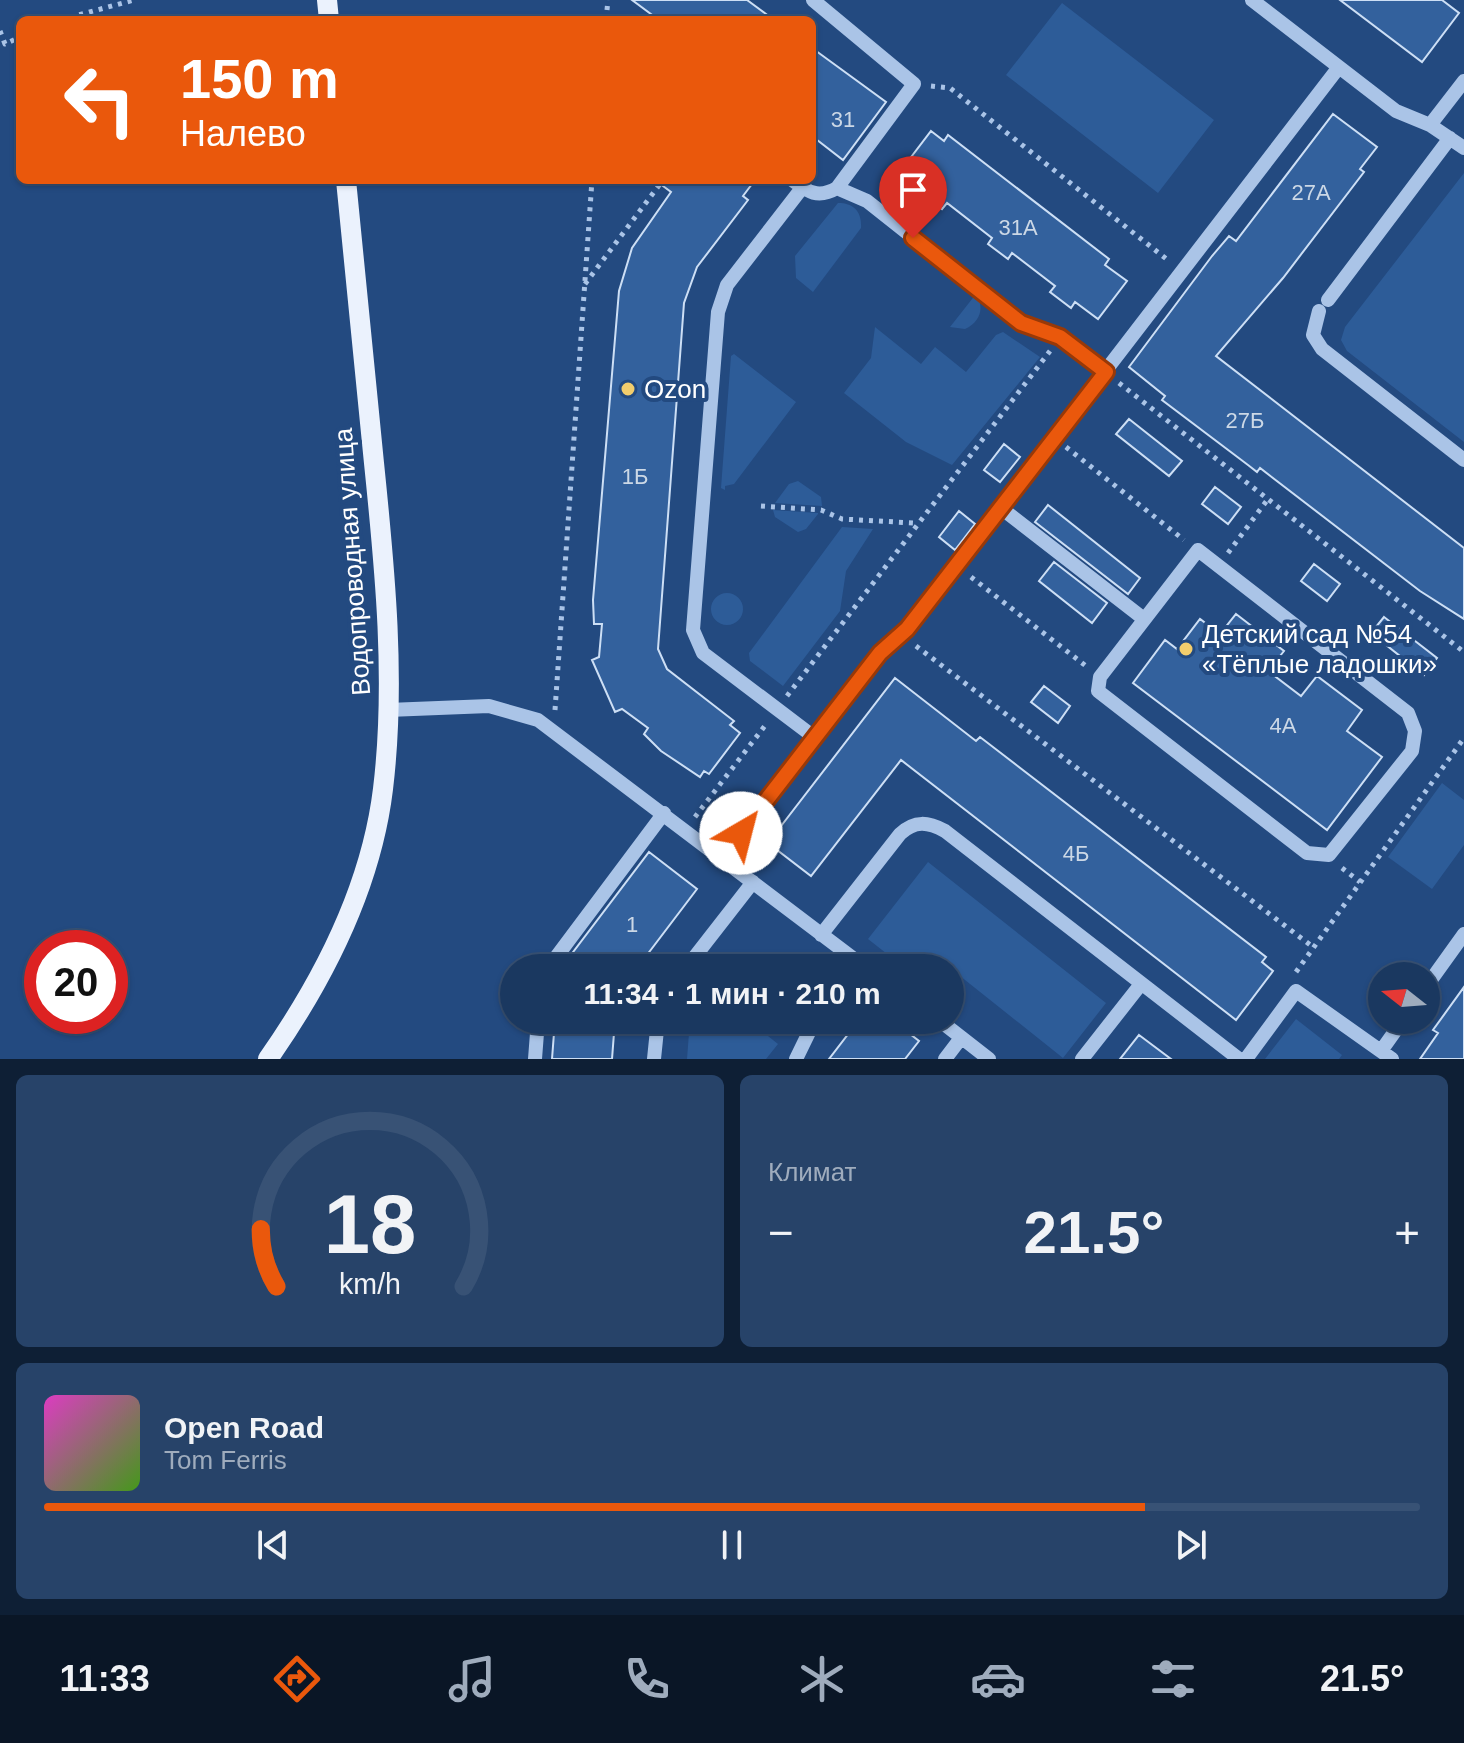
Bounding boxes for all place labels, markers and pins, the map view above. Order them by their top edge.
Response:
pin [879,156,947,238]
place label: Ozon [644,374,706,404]
marker: Ozon [619,380,637,398]
place label: Детский сад №54 «Тёплые ладошки» [1202,619,1437,679]
marker: Детский сад №54 «Тёплые ладошки» [1177,640,1195,658]

